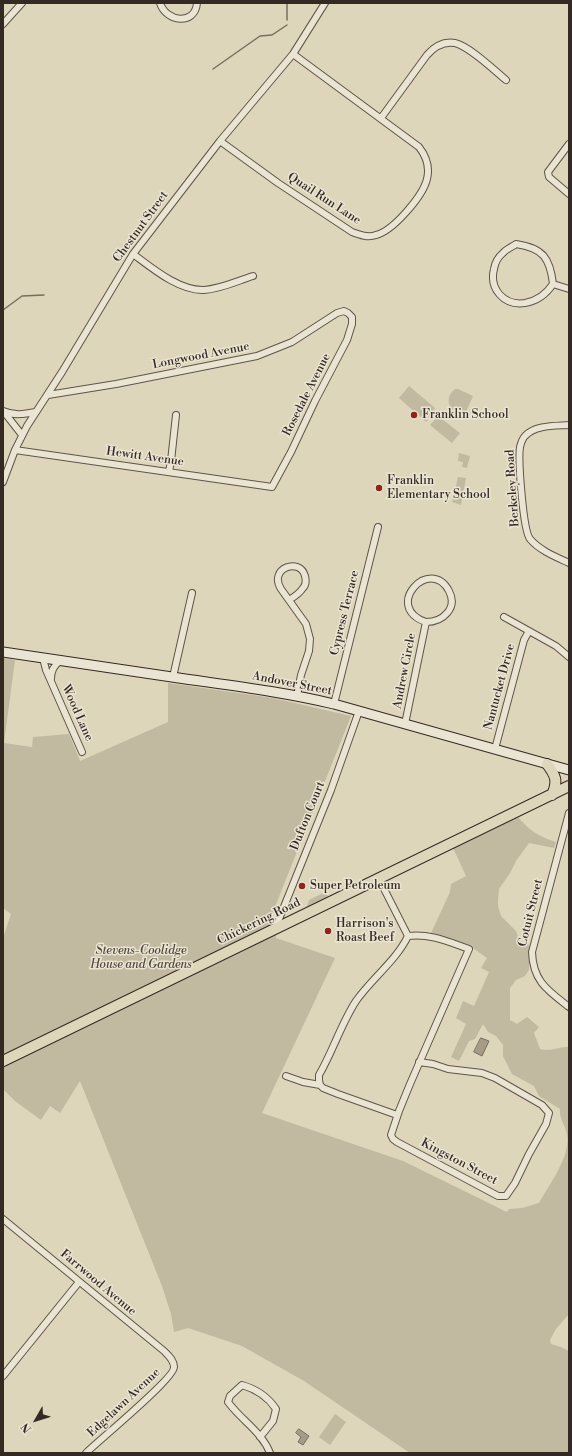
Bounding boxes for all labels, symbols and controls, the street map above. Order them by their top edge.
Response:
street label: Quail Run Lane [285,170,363,228]
street label: Chestnut Street [110,189,172,265]
street label: Longwood Avenue [151,340,251,372]
street label: Rosedale Avenue [280,351,334,439]
place label: Franklin School [422,408,509,422]
marker: Franklin School [409,410,419,420]
street label: Hewitt Avenue [105,444,185,470]
street label: Berkeley Road [503,449,523,527]
place label: Franklin Elementary School [387,474,490,502]
marker: Franklin Elementary School [374,483,384,493]
street label: Cypress Terrace [327,569,363,657]
street label: Andrew Circle [391,632,419,710]
street label: Nantucket Drive [482,642,518,732]
street label: Andover Street [251,669,333,699]
street label: Wood Lane [58,683,96,743]
street label: Dufton Court [288,779,328,853]
street label: Cotuit Street [516,878,546,948]
place label: Super Petroleum [310,879,401,893]
marker: Super Petroleum [297,881,307,891]
street label: Chickering Road [215,896,303,948]
place label: Harrison's Roast Beef [336,917,394,945]
marker: Harrison's Roast Beef [323,926,333,936]
park label: Stevens-Coolidge House and Gardens [90,944,192,972]
street label: Kingston Street [418,1136,500,1188]
street label: Farrwood Avenue [57,1247,139,1319]
street label: Edgelawn Avenue [85,1366,163,1440]
north arrow [16,1400,56,1440]
text: N [19,1420,35,1435]

